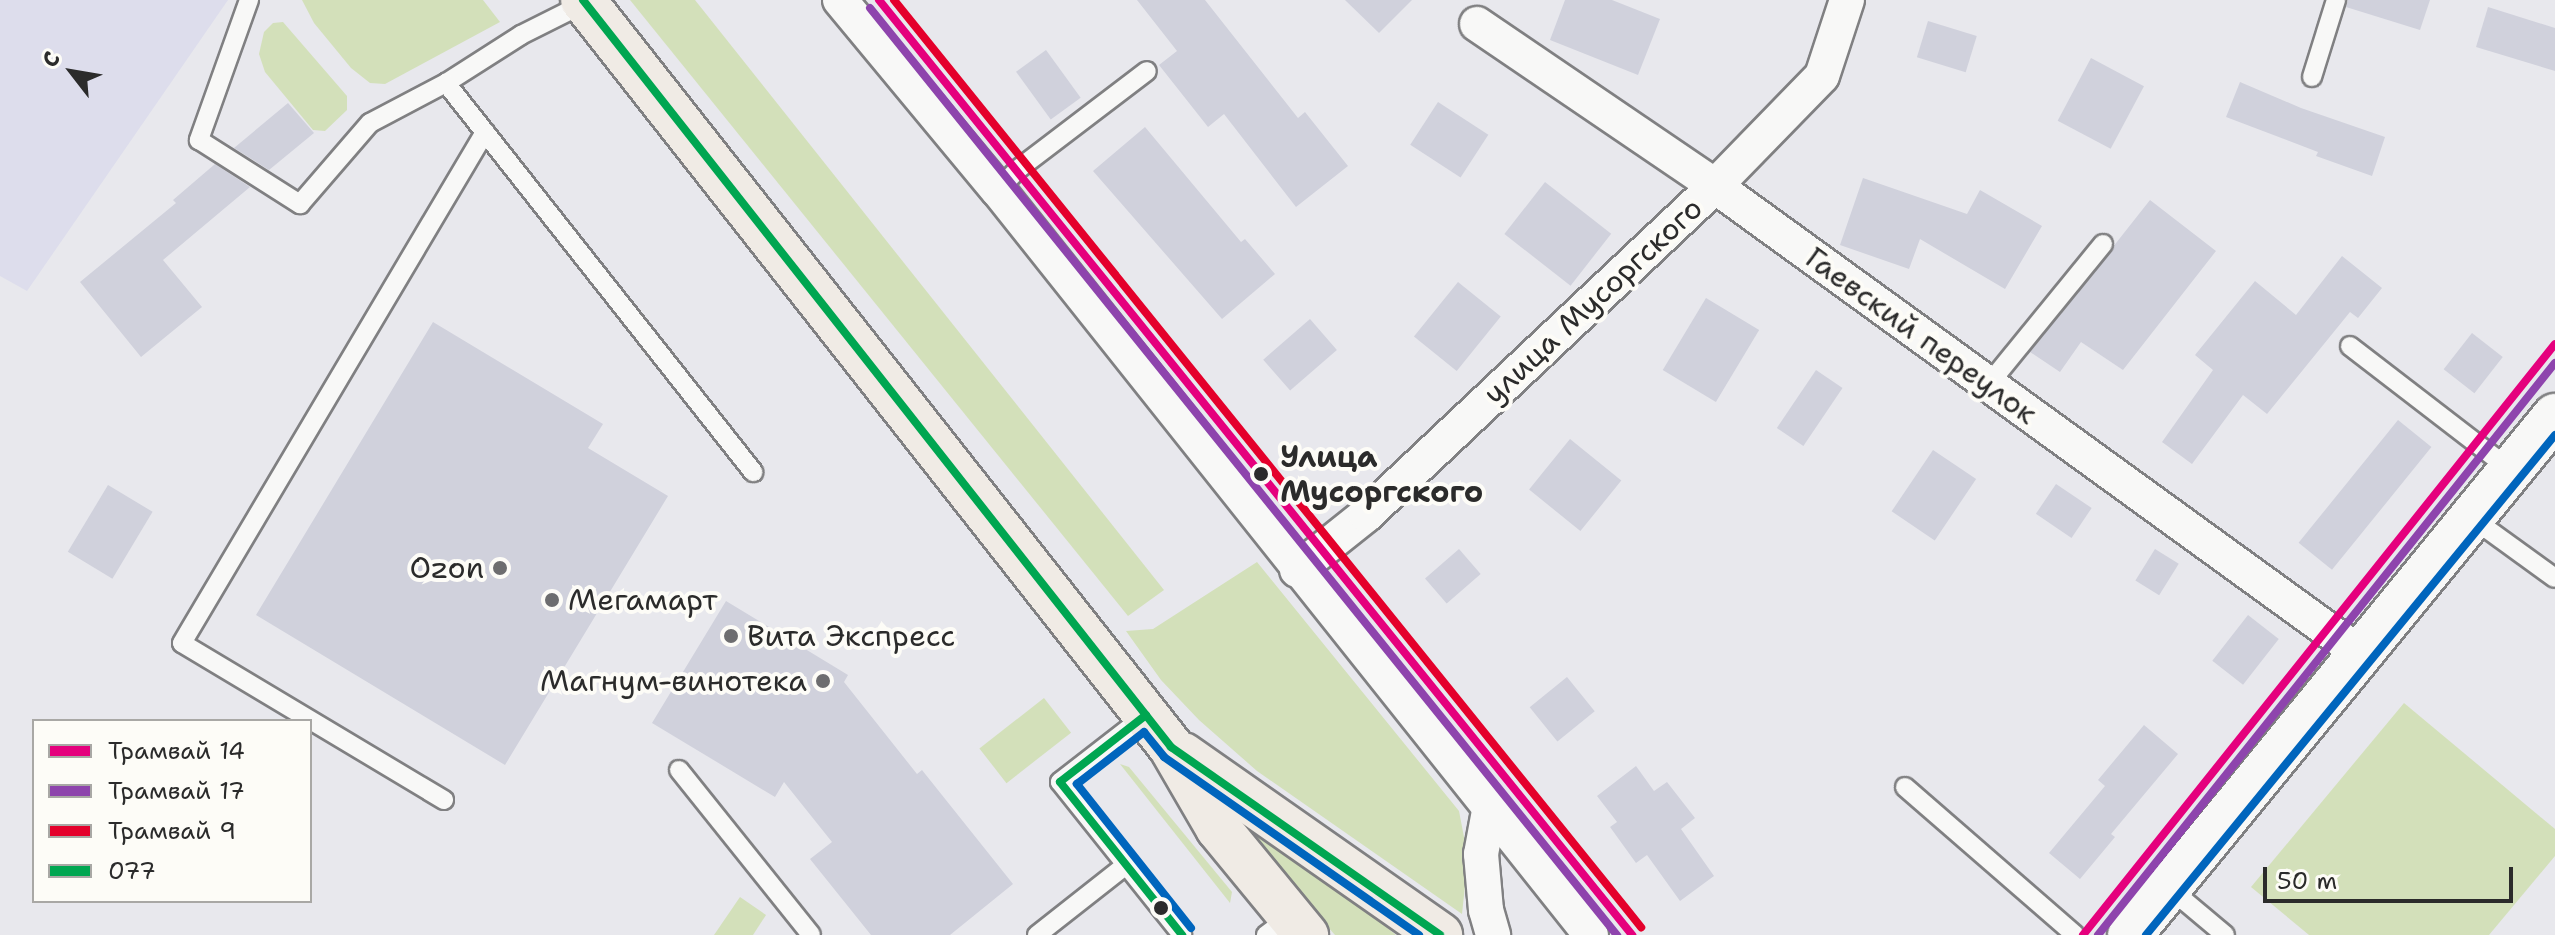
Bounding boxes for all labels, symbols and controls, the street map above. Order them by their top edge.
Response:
north arrow [32,32,112,112]
text: С [35,46,67,73]
street label: улица Мусоргского [1476,190,1710,412]
street label: Гаевский переулок [1798,240,2044,432]
place label: Улица Мусоргского [1280,439,1483,510]
marker: Улица Мусоргского [1249,462,1273,486]
place label: Ozon [409,550,484,586]
marker: Ozon [491,559,509,577]
place label: Мегамарт [568,582,717,618]
marker: Мегамарт [543,591,561,609]
place label: Вита Экспресс [747,618,955,654]
marker: Вита Экспресс [722,627,740,645]
place label: Магнум-винотека [540,663,807,699]
marker: Магнум-винотека [814,672,832,690]
legend [32,719,312,903]
text: Трамвай 14 [108,735,245,767]
text: Трамвай 17 [108,775,245,807]
text: Трамвай 9 [108,815,236,847]
scale bar [2267,851,2517,901]
text: 077 [108,855,156,887]
text: 50 m [2277,865,2337,897]
unlabelled marker [1153,900,1169,916]

